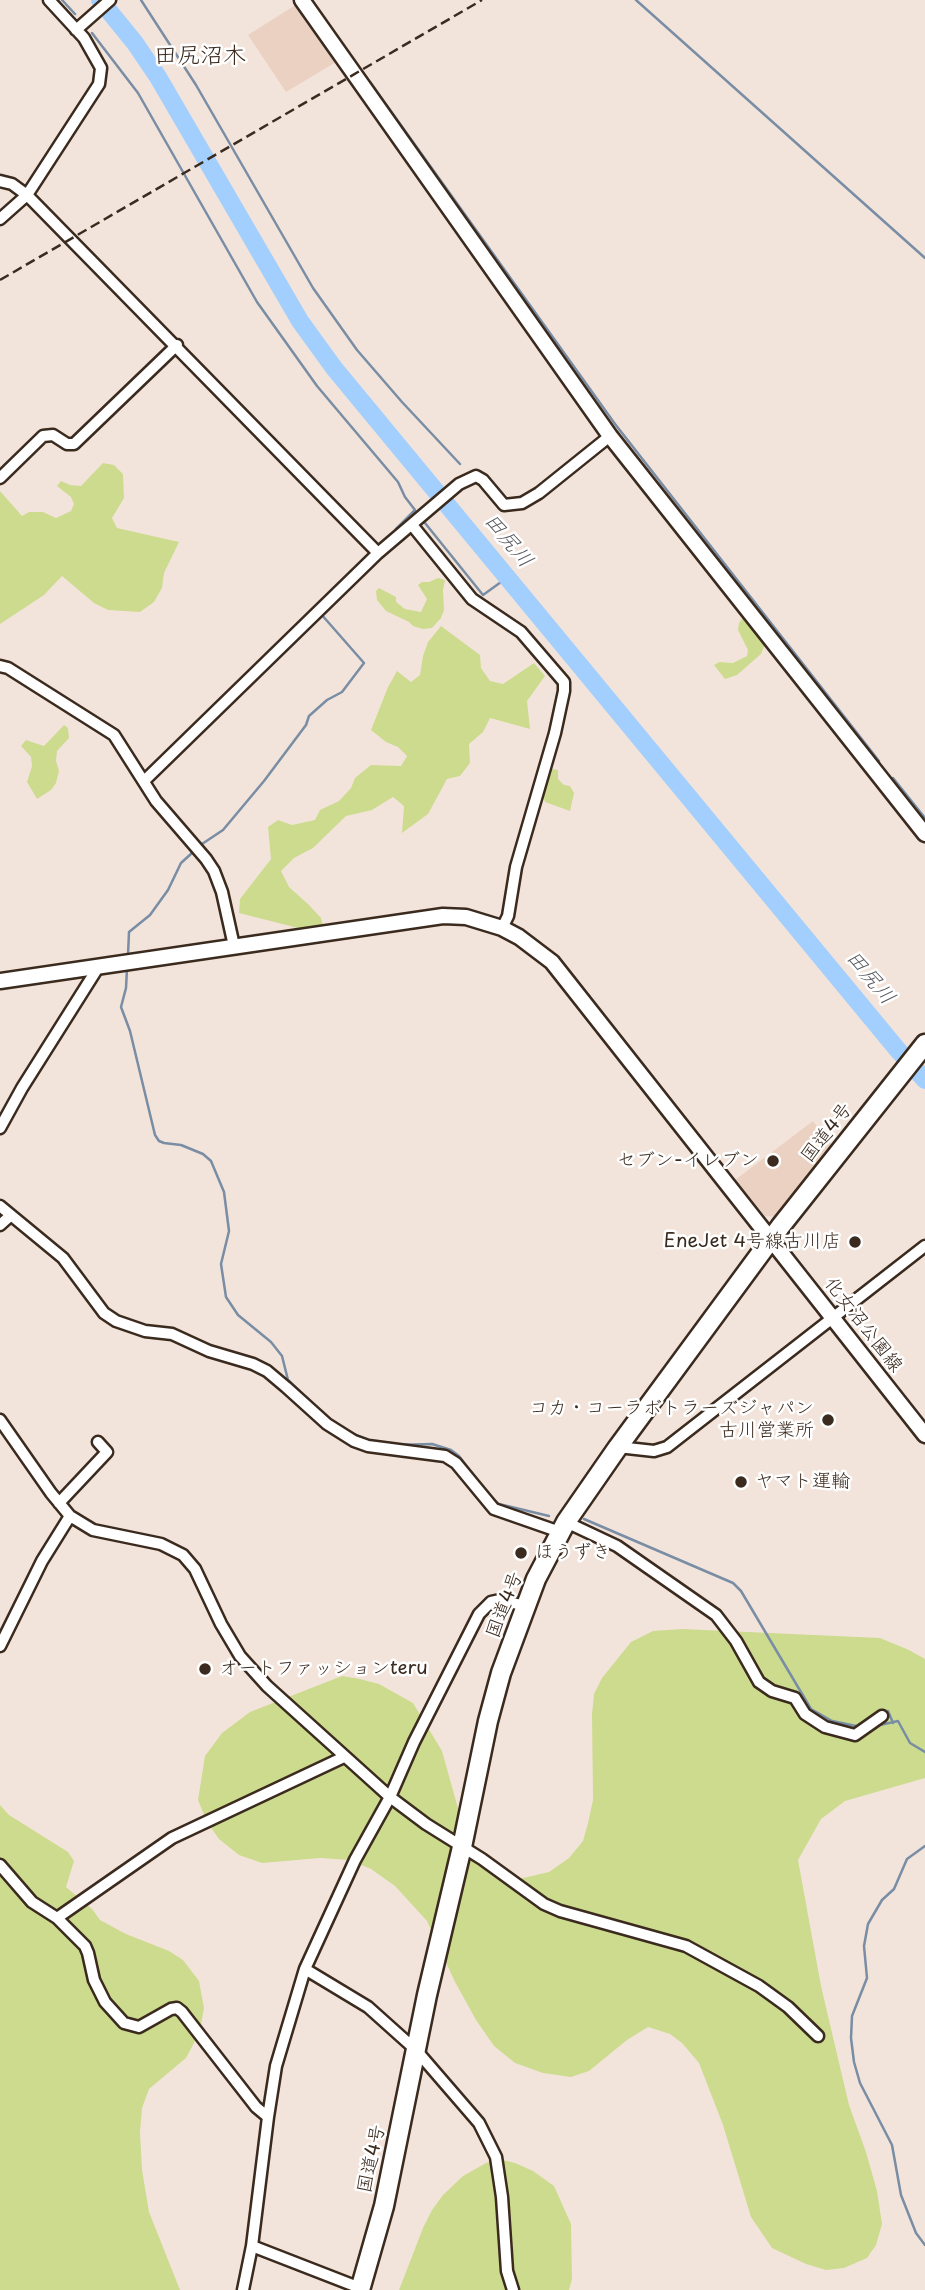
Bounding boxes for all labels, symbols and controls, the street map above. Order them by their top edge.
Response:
district label: 田尻沼木 [154,43,246,71]
water label: 田尻川 [478,509,538,573]
water label: 田尻川 [840,946,900,1010]
street label: 国道4号 [797,1099,857,1167]
place label: セブン-イレブン [617,1150,759,1172]
marker: セブン-イレブン [765,1153,781,1169]
place label: EneJet 4号線古川店 [664,1231,841,1253]
marker: EneJet 4号線古川店 [847,1234,863,1250]
street label: 化女沼公園線 [819,1273,907,1377]
place label: コカ・コーラボトラーズジャパン 古川営業所 [529,1398,814,1442]
marker: コカ・コーラボトラーズジャパン 古川営業所 [820,1412,836,1428]
place label: ヤマト運輸 [755,1471,850,1493]
marker: ヤマト運輸 [733,1474,749,1490]
place label: ほうずき [535,1542,611,1564]
marker: ほうずき [513,1545,529,1561]
street label: 国道4号 [482,1568,528,1642]
place label: オートファッションteru [219,1658,428,1680]
marker: オートファッションteru [197,1661,213,1677]
street label: 国道4号 [354,2123,390,2195]

